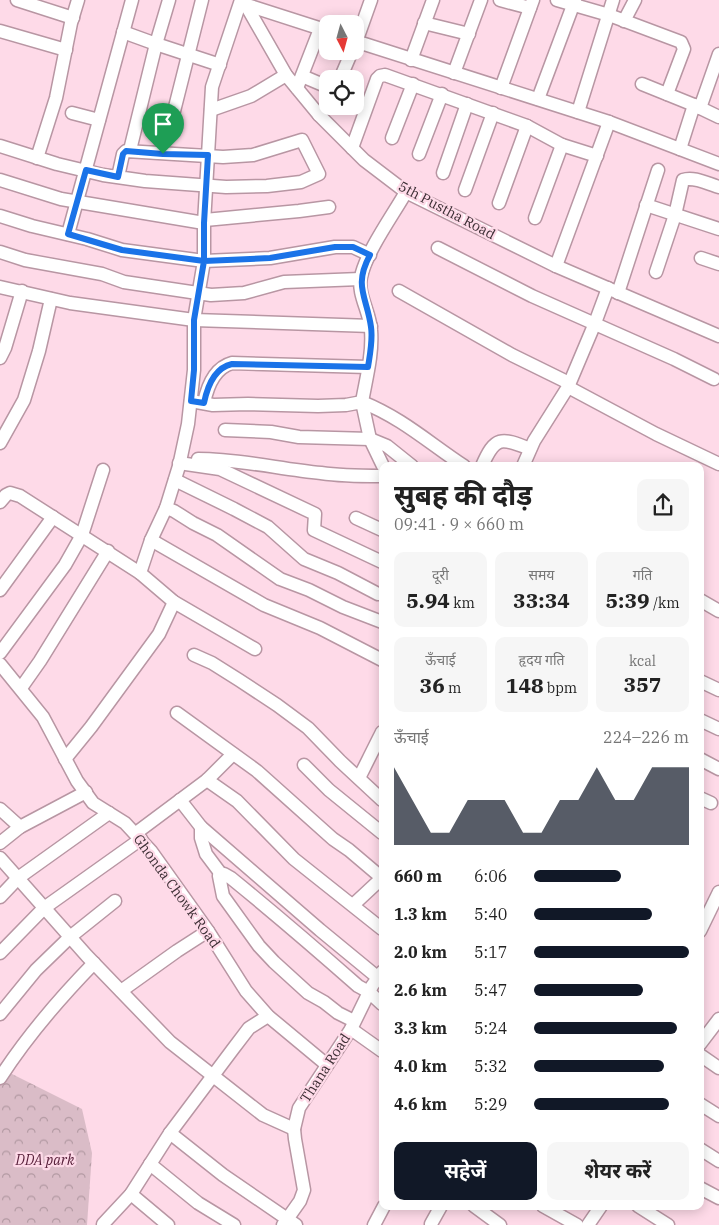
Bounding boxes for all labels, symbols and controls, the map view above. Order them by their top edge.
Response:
north arrow [319,15,364,60]
map controls [319,15,364,115]
button: locate [319,70,364,115]
pin [142,103,184,154]
icon: arrive [149,110,177,138]
street label: 5th Pustha Road [395,177,499,243]
text: सुबह की दौड़ [394,476,532,513]
button: share [637,479,689,531]
text: 09:41 · 9 × 660 m [394,514,524,534]
text: दूरी [432,566,449,584]
text: समय [529,566,554,584]
text: गति [633,566,652,584]
text: 5.94 [406,586,450,614]
text: 33:34 [513,586,570,614]
text: 5:39 [605,586,650,614]
text: km [450,594,475,612]
text: /km [650,594,680,612]
text: ऊँचाई [425,651,456,669]
text: हृदय गति [519,651,565,669]
text: kcal [629,652,656,670]
text: 357 [624,670,661,698]
text: 36 [420,671,445,699]
text: 148 [506,671,544,699]
text: m [445,679,461,697]
text: bpm [544,679,577,697]
text: ऊँचाई [394,727,429,747]
text: 224–226 m [603,727,689,747]
street label: Ghonda Chowk Road [130,831,225,952]
text: 660 m [394,866,442,886]
text: 6:06 [474,866,507,886]
text: 1.3 km [394,904,447,924]
text: 5:40 [474,904,507,924]
text: 2.0 km [394,942,447,962]
text: 5:17 [474,942,507,962]
text: 2.6 km [394,980,447,1000]
text: 5:47 [474,980,507,1000]
text: 3.3 km [394,1018,447,1038]
text: 5:24 [474,1018,507,1038]
street label: Thana Road [296,1030,354,1106]
text: 4.0 km [394,1056,447,1076]
text: 5:32 [474,1056,507,1076]
text: 4.6 km [394,1094,447,1114]
text: 5:29 [474,1094,507,1114]
button: सहेजें [394,1142,537,1200]
button: शेयर करें [547,1142,689,1200]
park label: DDA park [15,1151,75,1169]

